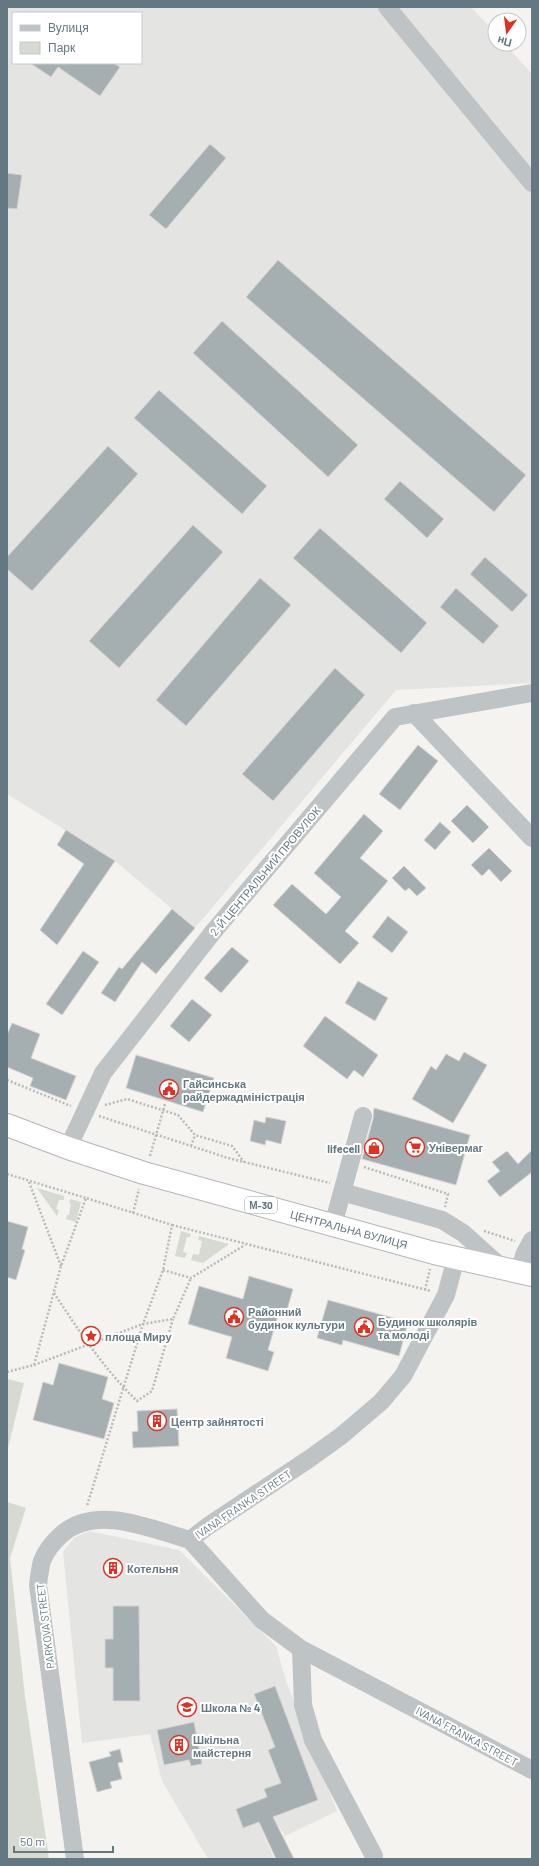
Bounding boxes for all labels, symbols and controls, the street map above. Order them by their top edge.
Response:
legend [12,12,142,64]
north arrow [487,12,527,52]
text: Вулиця [48,20,89,35]
text: Пн [496,34,513,50]
text: Парк [48,40,76,55]
street label: 2-Й ЦЕНТРАЛЬНИЙ ПРОВУЛОК [207,803,323,938]
place label: Гайсинська райдержадміністрація [183,1077,305,1103]
public building icon: Гайсинська райдержадміністрація [158,1078,180,1100]
supermarket icon: Універмаг [404,1136,426,1158]
shop icon: lifecell [363,1137,385,1159]
place label: Універмаг [429,1141,484,1154]
place label: lifecell [327,1142,360,1155]
road number: М-30 [245,1197,277,1213]
street label: ЦЕНТРАЛЬНА ВУЛИЦЯ [289,1207,409,1251]
place label: Районний будинок культури [248,1305,345,1331]
public building icon: Районний будинок культури [223,1306,245,1328]
place label: Будинок школярів та молоді [378,1315,478,1341]
public building icon: Будинок школярів та молоді [353,1316,375,1338]
place icon: площа Миру [80,1325,102,1347]
place label: площа Миру [105,1330,172,1343]
building icon: Центр зайнятості [146,1410,168,1432]
place label: Центр зайнятості [171,1415,264,1428]
street label: IVANA FRANKA STREET [192,1467,294,1541]
building icon: Котельня [102,1557,124,1579]
place label: Котельня [127,1562,178,1575]
street label: PARKOVA STREET [33,1582,57,1670]
school or university icon: Школа № 4 [176,1696,198,1718]
place label: Школа № 4 [201,1701,261,1714]
street label: IVANA FRANKA STREET [414,1704,520,1768]
place label: Шкільна майстерня [193,1733,251,1759]
building icon: Шкільна майстерня [168,1734,190,1756]
scale bar [14,1828,113,1854]
text: 50 m [20,1834,45,1848]

